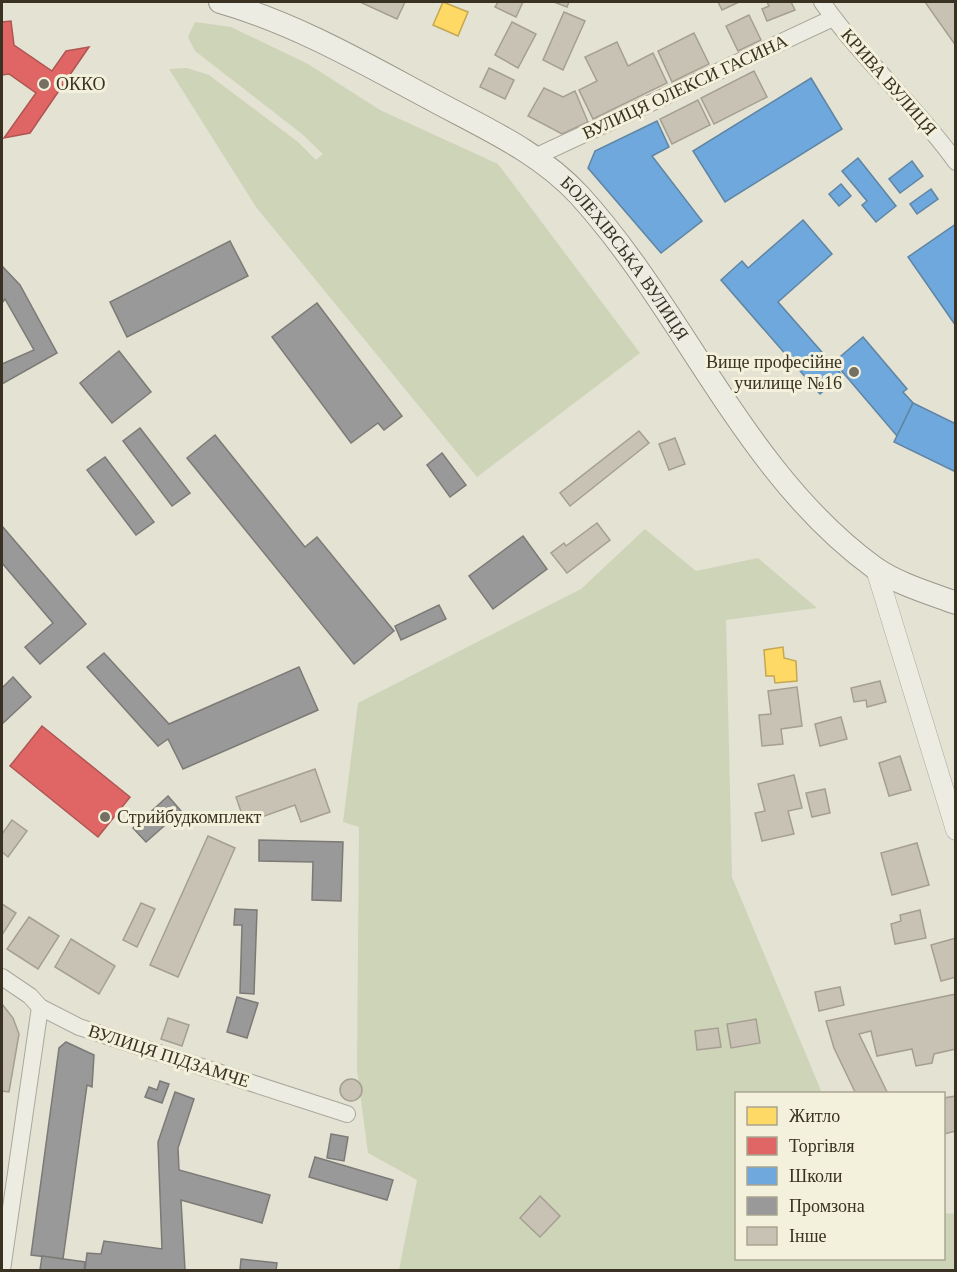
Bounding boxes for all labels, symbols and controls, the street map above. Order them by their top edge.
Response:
street label: КРИВА ВУЛИЦЯ [837,25,941,139]
street label: ВУЛИЦЯ ОЛЕКСИ ГАСИНА [579,31,791,143]
place label: ОККО [56,74,106,94]
marker: ОККО [37,77,51,91]
street label: БОЛЕХІВСЬКА ВУЛИЦЯ [557,172,693,344]
place label: Вище професійне училище №16 [706,352,842,393]
marker: Вище професійне училище №16 [847,365,861,379]
place label: Стрийбудкомплект [117,807,262,827]
marker: Стрийбудкомплект [98,810,112,824]
street label: ВУЛИЦЯ ПІДЗАМЧЕ [86,1020,252,1092]
legend [735,1092,945,1260]
text: Житло [789,1106,840,1126]
text: Торгівля [789,1136,855,1156]
text: Школи [789,1166,843,1186]
text: Промзона [789,1196,865,1216]
text: Інше [789,1226,826,1246]

